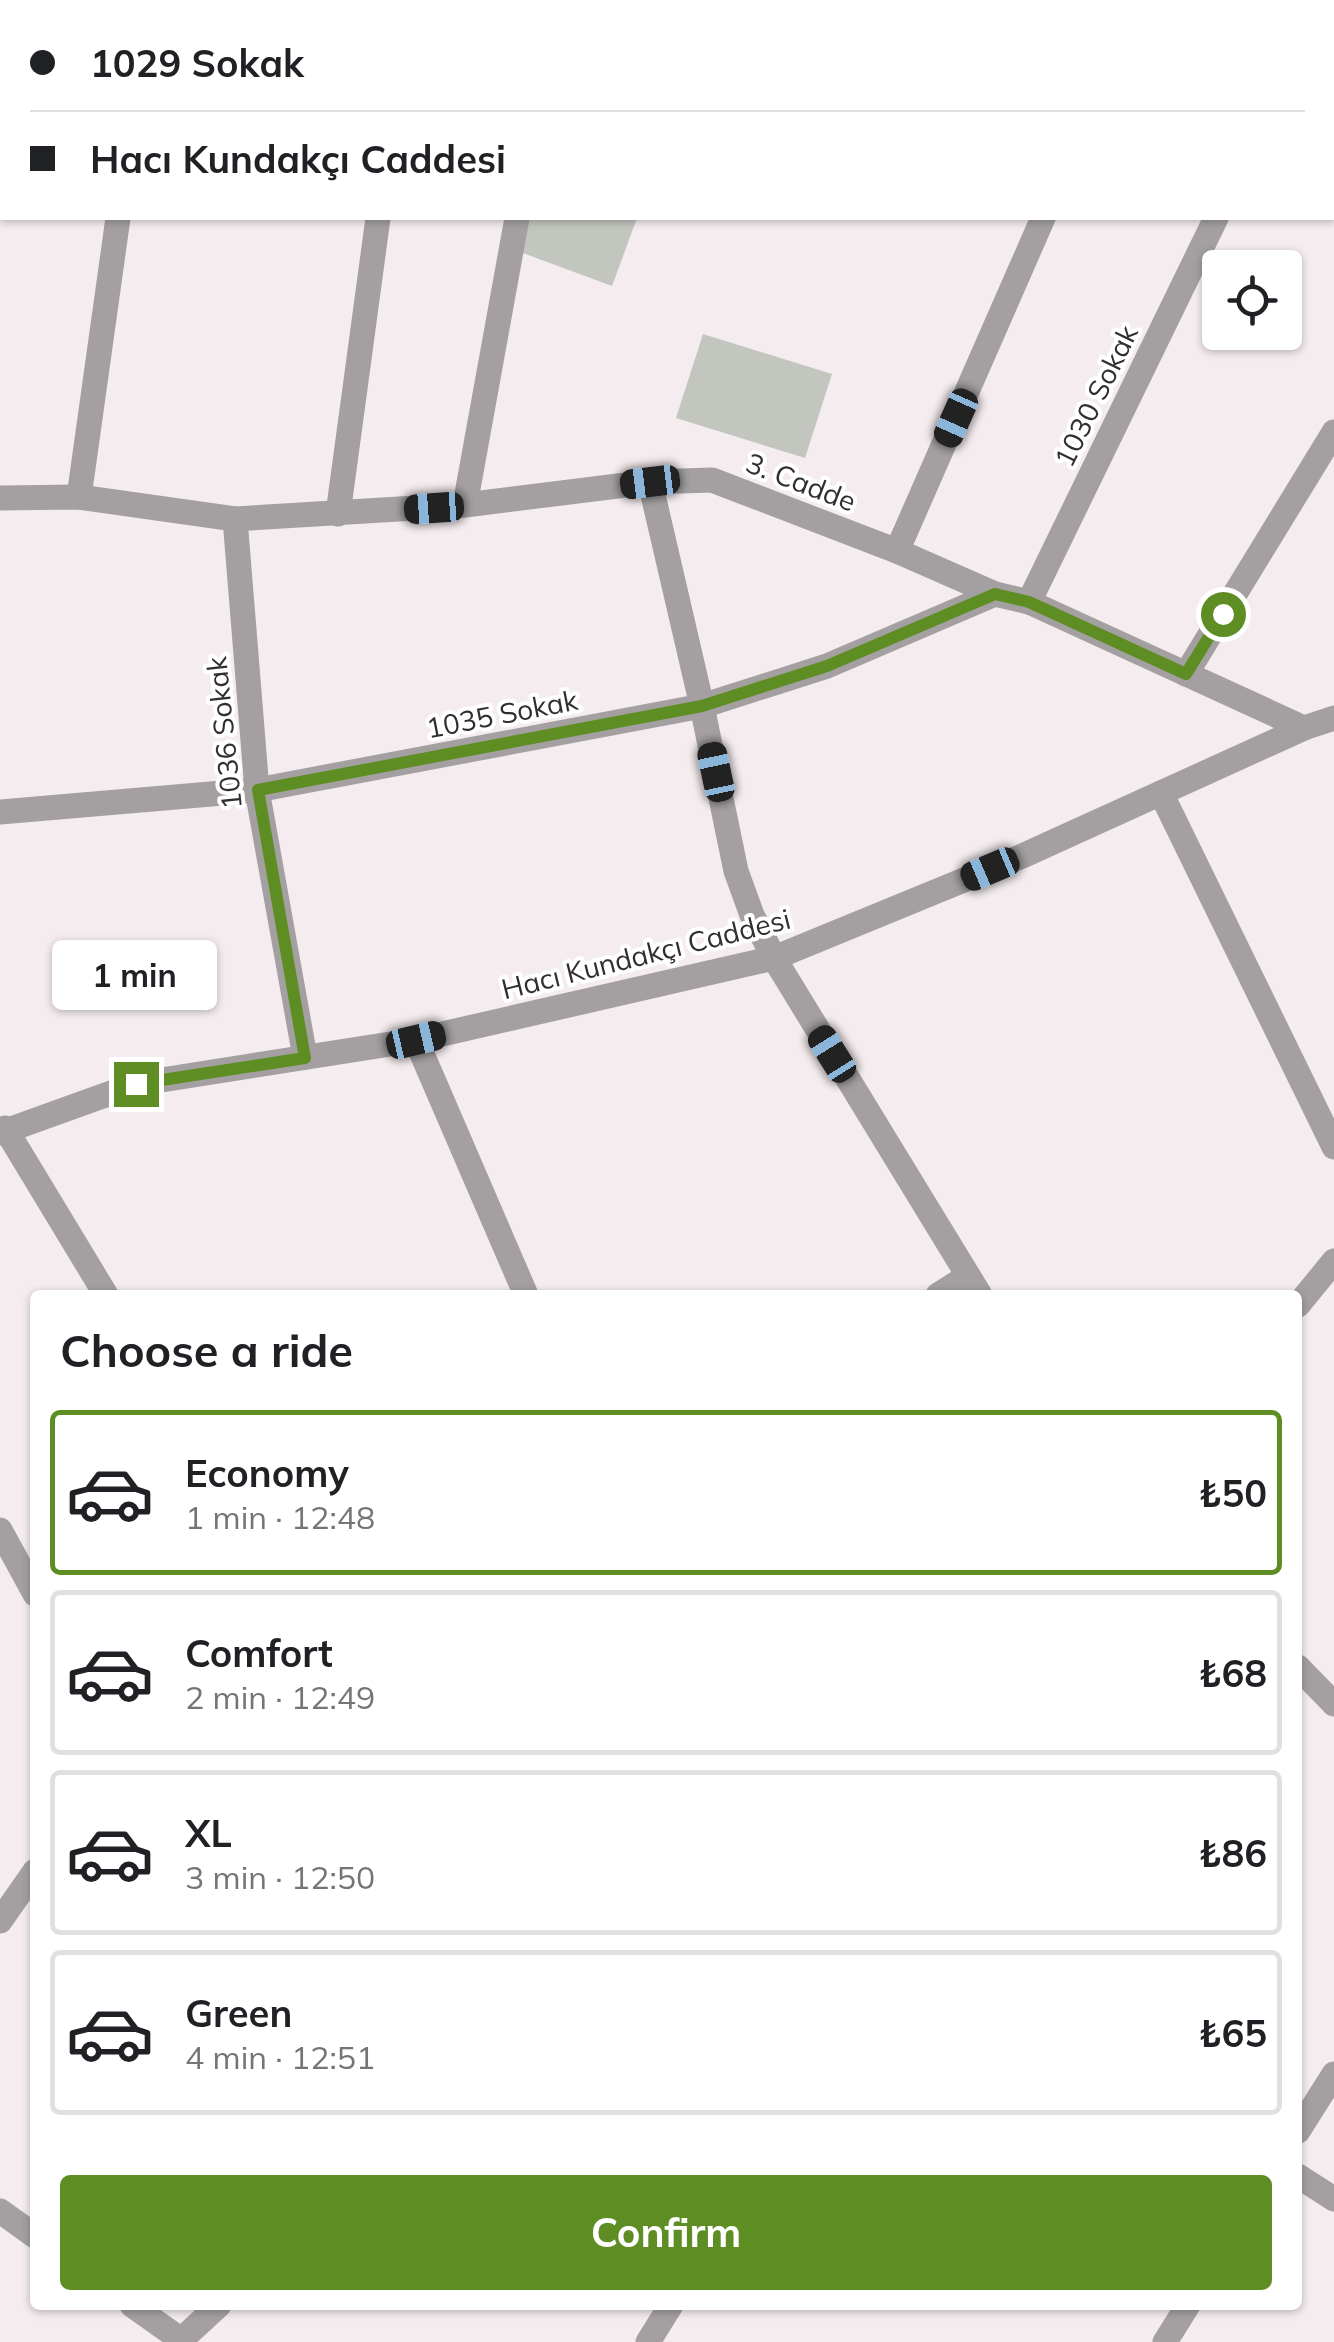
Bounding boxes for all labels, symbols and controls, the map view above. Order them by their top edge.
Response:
text: 1029 Sokak [90,39,304,87]
text: Hacı Kundakçı Caddesi [90,135,506,183]
map controls [1202,250,1302,350]
button: locate [1202,250,1302,350]
street label: 1030 Sokak [1046,319,1145,472]
car [930,384,982,452]
street label: 3. Cadde [741,445,861,518]
car [618,463,682,501]
car [403,491,465,525]
route start [1201,592,1246,637]
street label: 1036 Sokak [198,654,249,811]
street label: 1035 Sokak [423,682,581,745]
car [695,740,737,804]
car [957,843,1023,895]
street label: Hacı Kundakçı Caddesi [498,901,794,1006]
callout: 1 min [54,939,218,1009]
text: 1 min [92,955,177,995]
car [383,1019,449,1061]
car [803,1021,861,1087]
route end [114,1062,159,1107]
text: Choose a ride [60,1322,353,1378]
icon: car [65,1448,155,1538]
text: Economy [185,1449,349,1497]
text: ₺50 [1199,1469,1267,1517]
text: 1 min · 12:48 [185,1497,375,1537]
icon: car [65,1628,155,1718]
text: Comfort [185,1629,333,1677]
text: ₺68 [1199,1649,1267,1697]
text: 2 min · 12:49 [185,1677,375,1717]
icon: car [65,1808,155,1898]
text: XL [185,1809,232,1857]
text: ₺86 [1199,1829,1267,1877]
text: 3 min · 12:50 [185,1857,375,1897]
icon: car [65,1988,155,2078]
text: Green [185,1989,292,2037]
text: ₺65 [1199,2009,1267,2057]
text: 4 min · 12:51 [185,2037,375,2077]
button: Confirm [60,2175,1272,2290]

